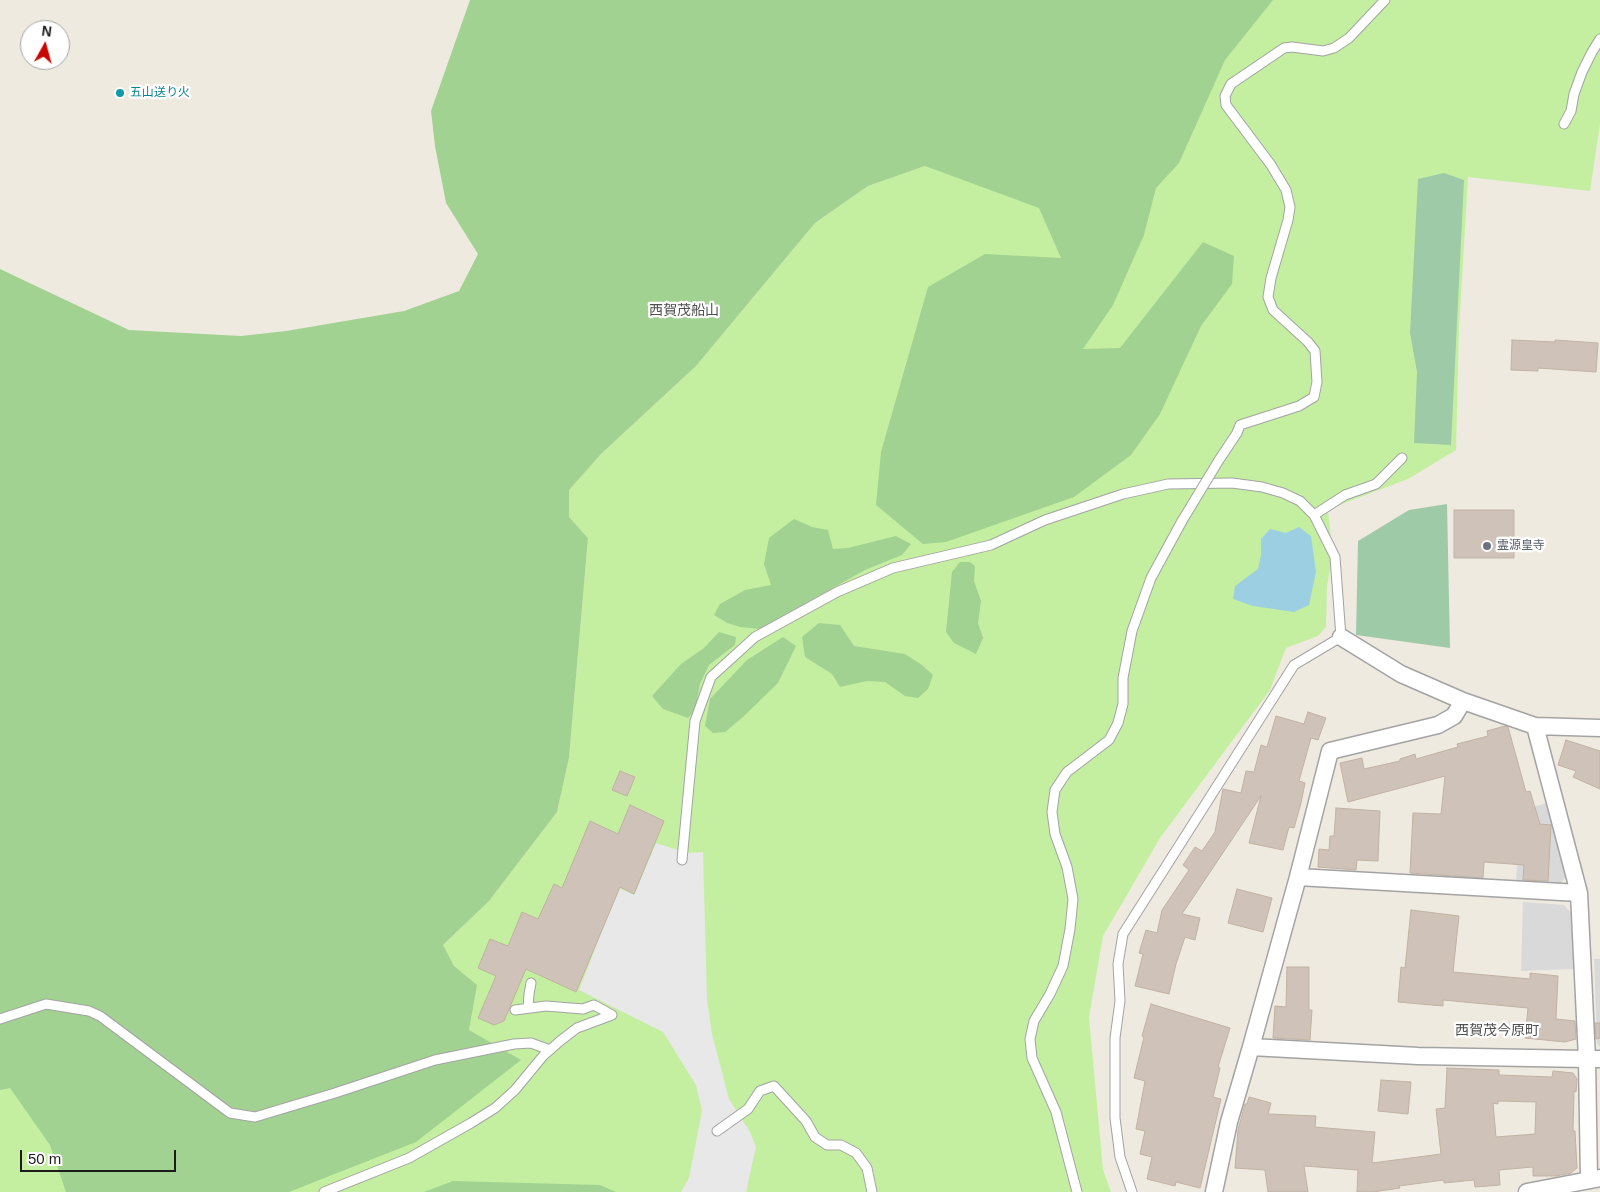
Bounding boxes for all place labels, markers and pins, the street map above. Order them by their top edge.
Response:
place label: 五山送り火 [130,86,190,100]
marker: 五山送り火 [114,87,126,99]
place label: 霊源皇寺 [1497,539,1545,553]
marker: 霊源皇寺 [1481,540,1493,552]

